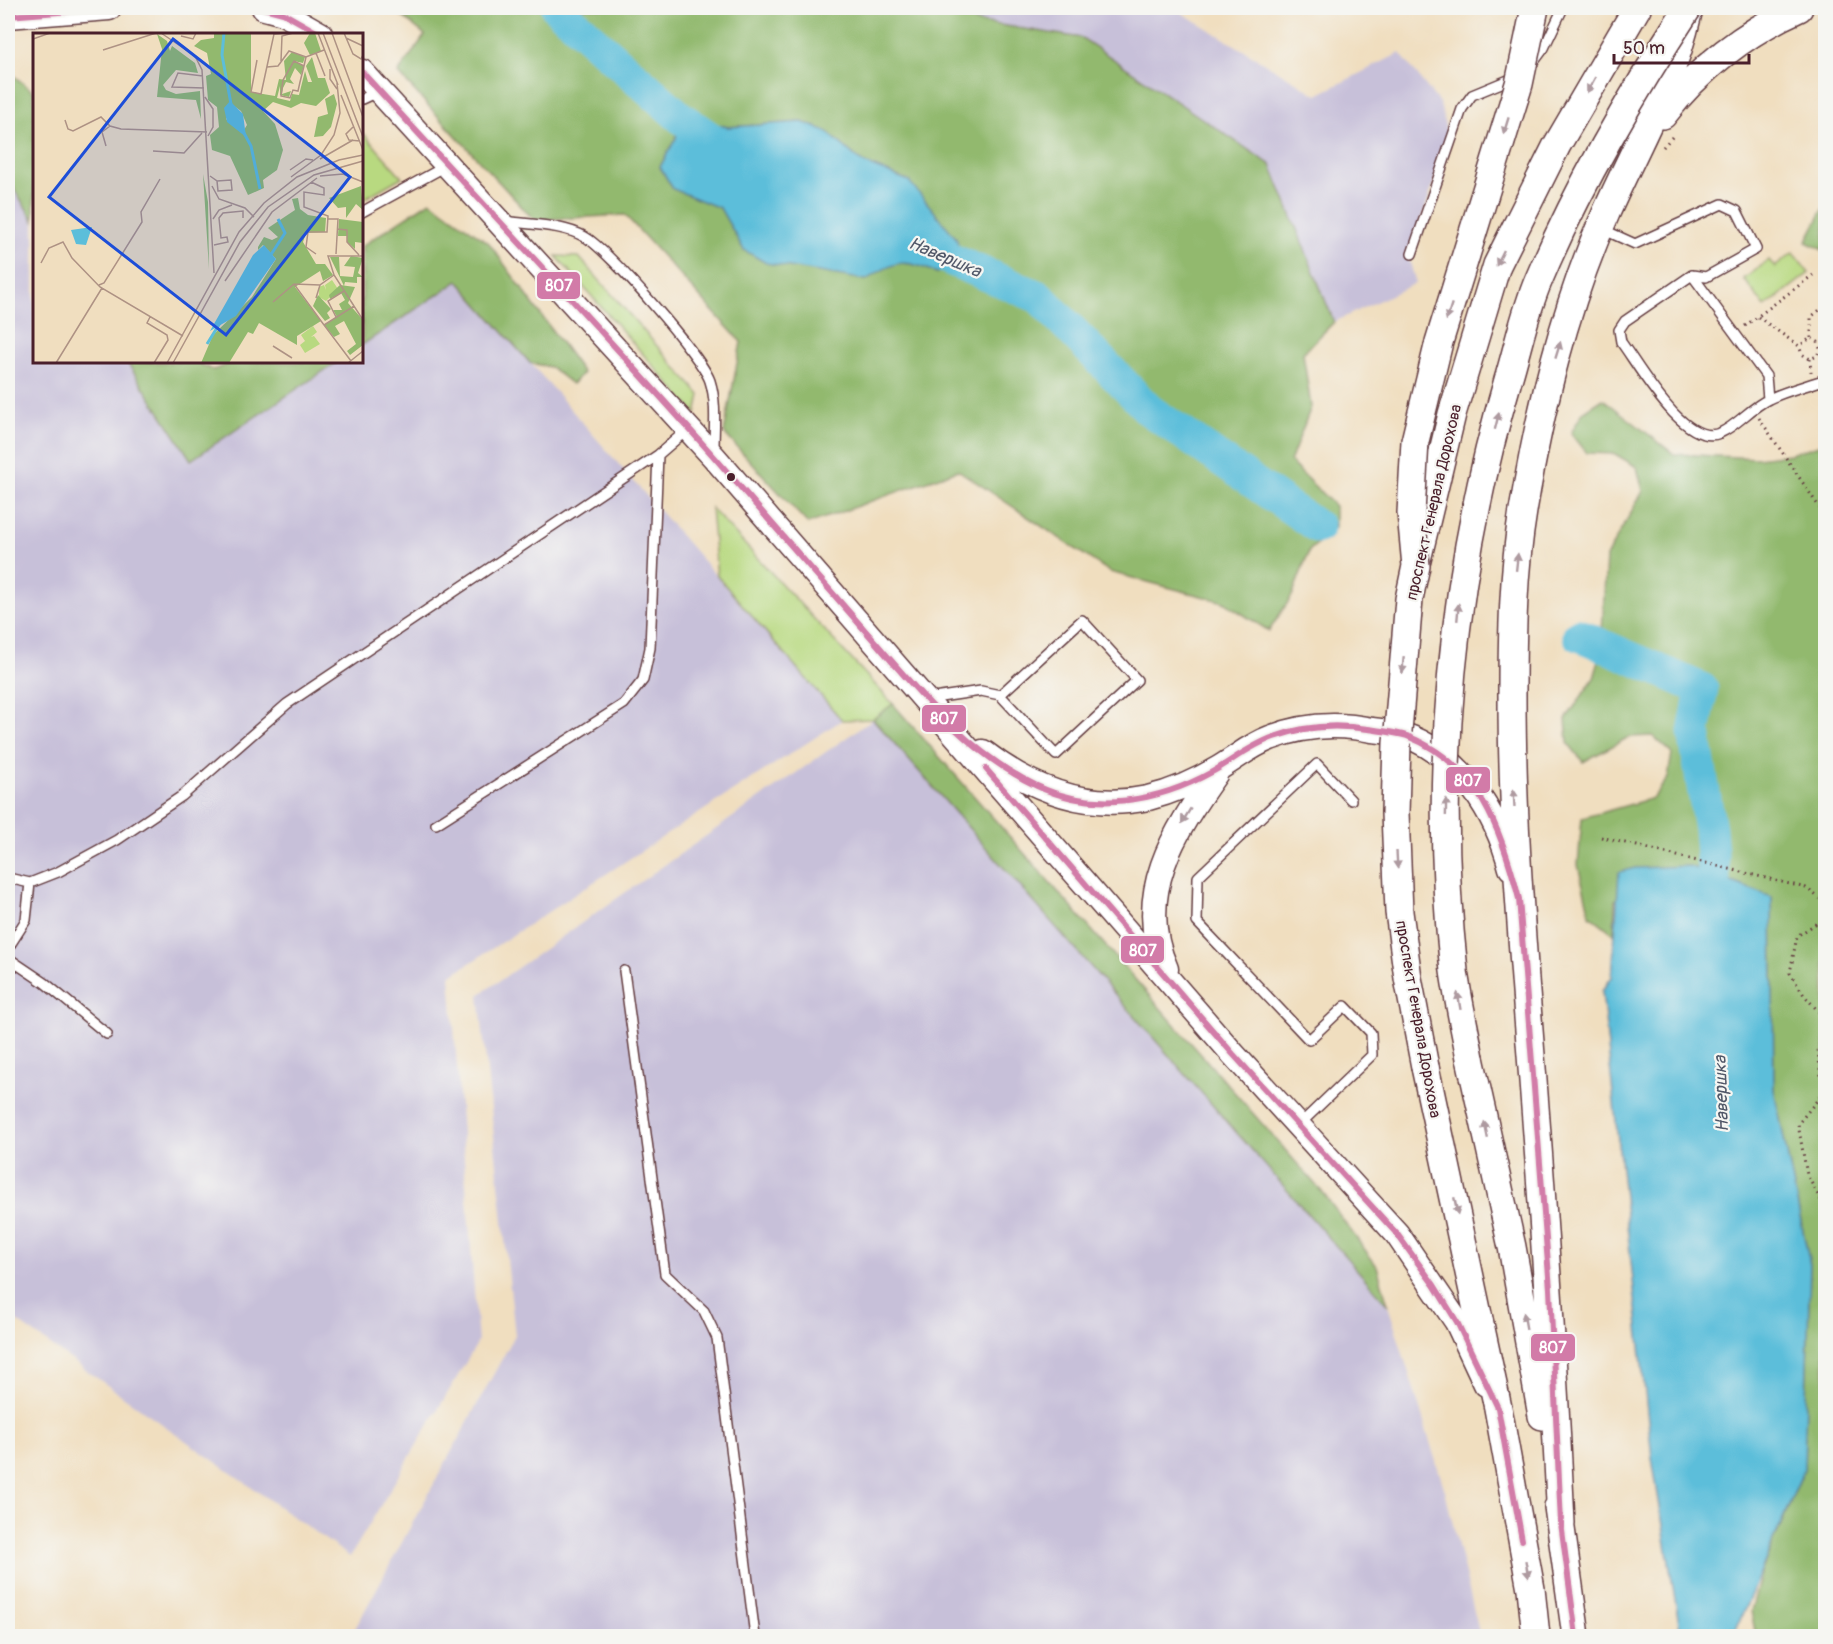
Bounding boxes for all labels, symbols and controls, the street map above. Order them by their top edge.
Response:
scale bar [1614,27,1749,65]
inset map [33,33,363,363]
text: 50 m [1623,37,1665,60]
one-way arrow [1586,77,1596,94]
one-way arrow [1501,117,1510,135]
water label: Навершка [905,232,986,284]
one-way arrow [1496,249,1505,266]
line badge: 807 [536,271,581,300]
text: 807 [545,276,573,296]
one-way arrow [1444,303,1453,321]
one-way arrow [1554,341,1563,359]
street label: проспект Генерала Дорохова [1402,402,1466,602]
one-way arrow [1492,412,1502,430]
unlabelled marker [725,471,737,483]
one-way arrow [1512,552,1522,571]
one-way arrow [1453,603,1463,622]
one-way arrow [1399,656,1408,675]
line badge: 807 [921,704,967,733]
text: 807 [930,709,958,729]
line badge: 807 [1445,766,1491,794]
text: 807 [1454,771,1482,791]
one-way arrow [1509,789,1518,808]
one-way arrow [1441,797,1451,816]
one-way arrow [1181,808,1191,825]
one-way arrow [1393,850,1402,869]
street label: проспект Генерала Дорохова [1391,919,1445,1119]
line badge: 807 [1120,935,1165,964]
text: 807 [1129,941,1157,961]
one-way arrow [1455,991,1464,1010]
water label: Навершка [1709,1054,1734,1133]
one-way arrow [1480,1120,1490,1139]
one-way arrow [1452,1196,1461,1215]
one-way arrow [1520,1311,1529,1330]
line badge: 807 [1530,1333,1576,1362]
text: 807 [1539,1338,1567,1358]
one-way arrow [1523,1559,1532,1578]

